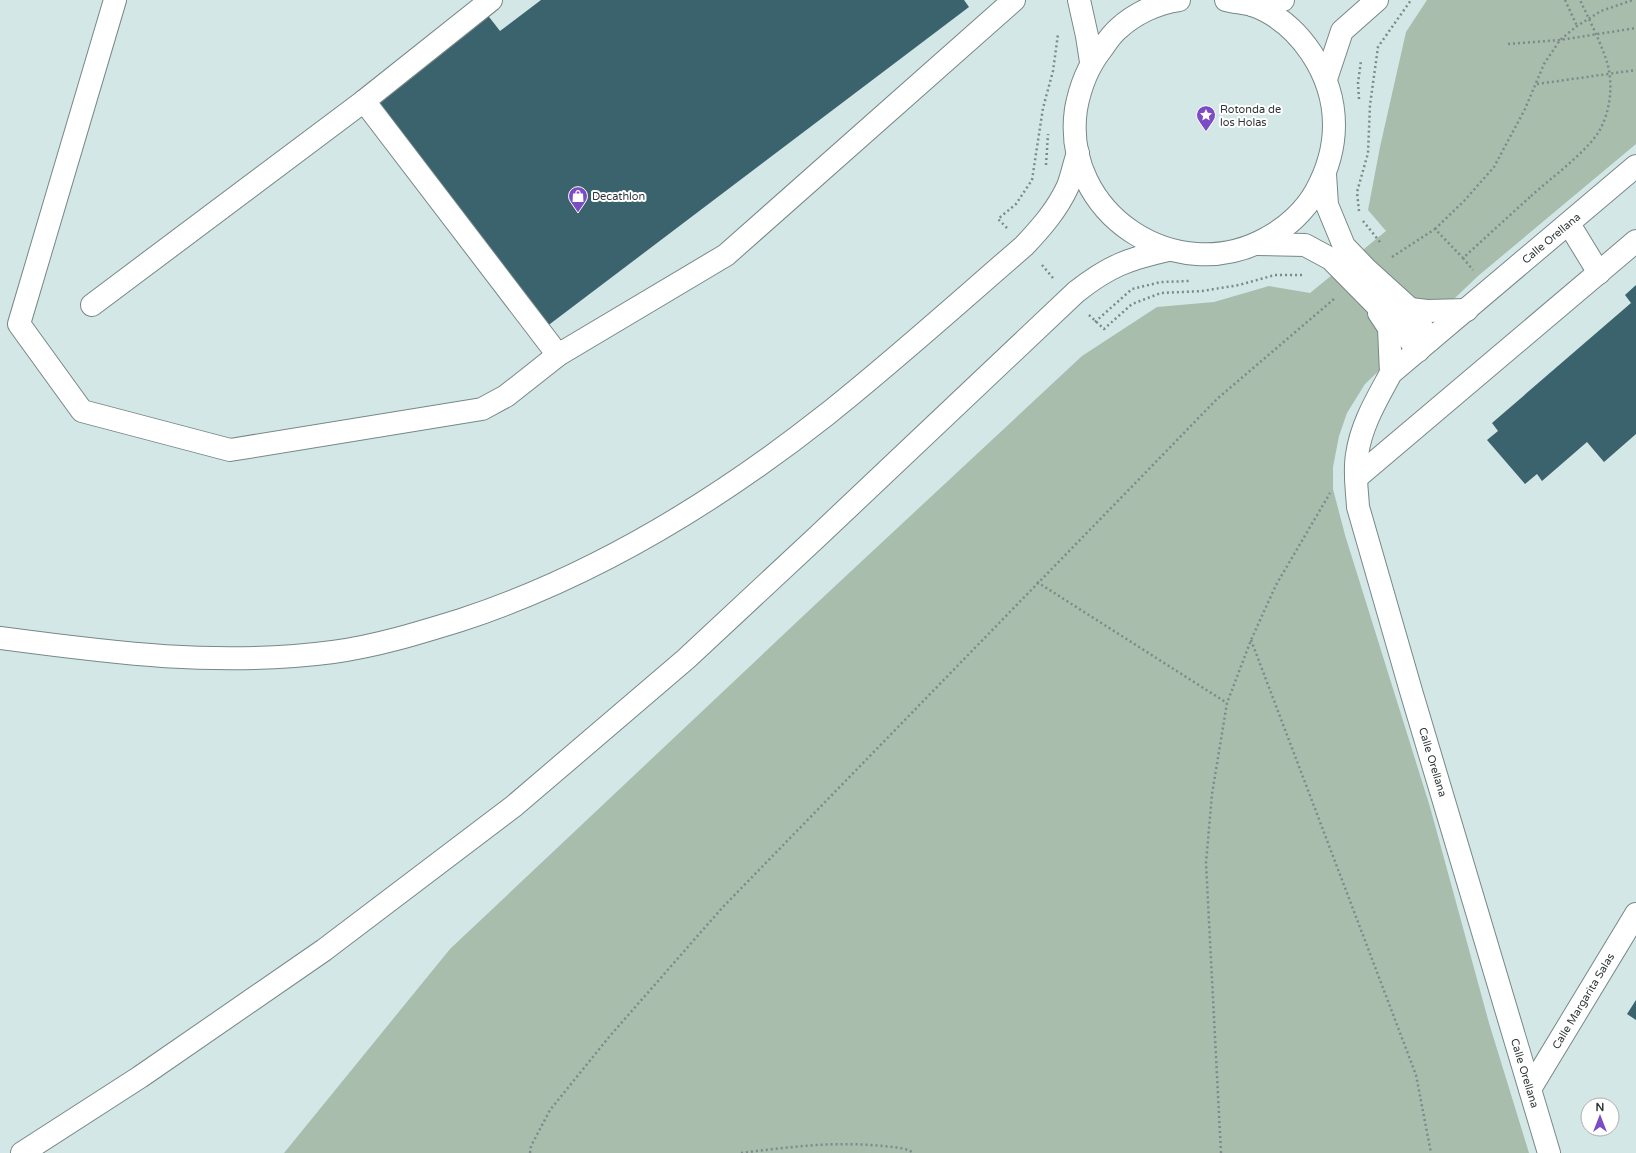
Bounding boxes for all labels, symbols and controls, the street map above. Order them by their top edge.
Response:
place label: Rotonda de los Holas [1220,103,1281,129]
place icon: Rotonda de los Holas [1195,104,1217,132]
shop icon: Decathlon [567,185,589,213]
place label: Decathlon [592,190,645,203]
street label: Calle Orellana [1520,210,1583,267]
street label: Calle Orellana [1416,726,1449,798]
street label: Calle Margarita Salas [1550,951,1617,1052]
street label: Calle Orellana [1508,1037,1541,1109]
north arrow [1580,1097,1620,1137]
text: N [1596,1101,1604,1114]

